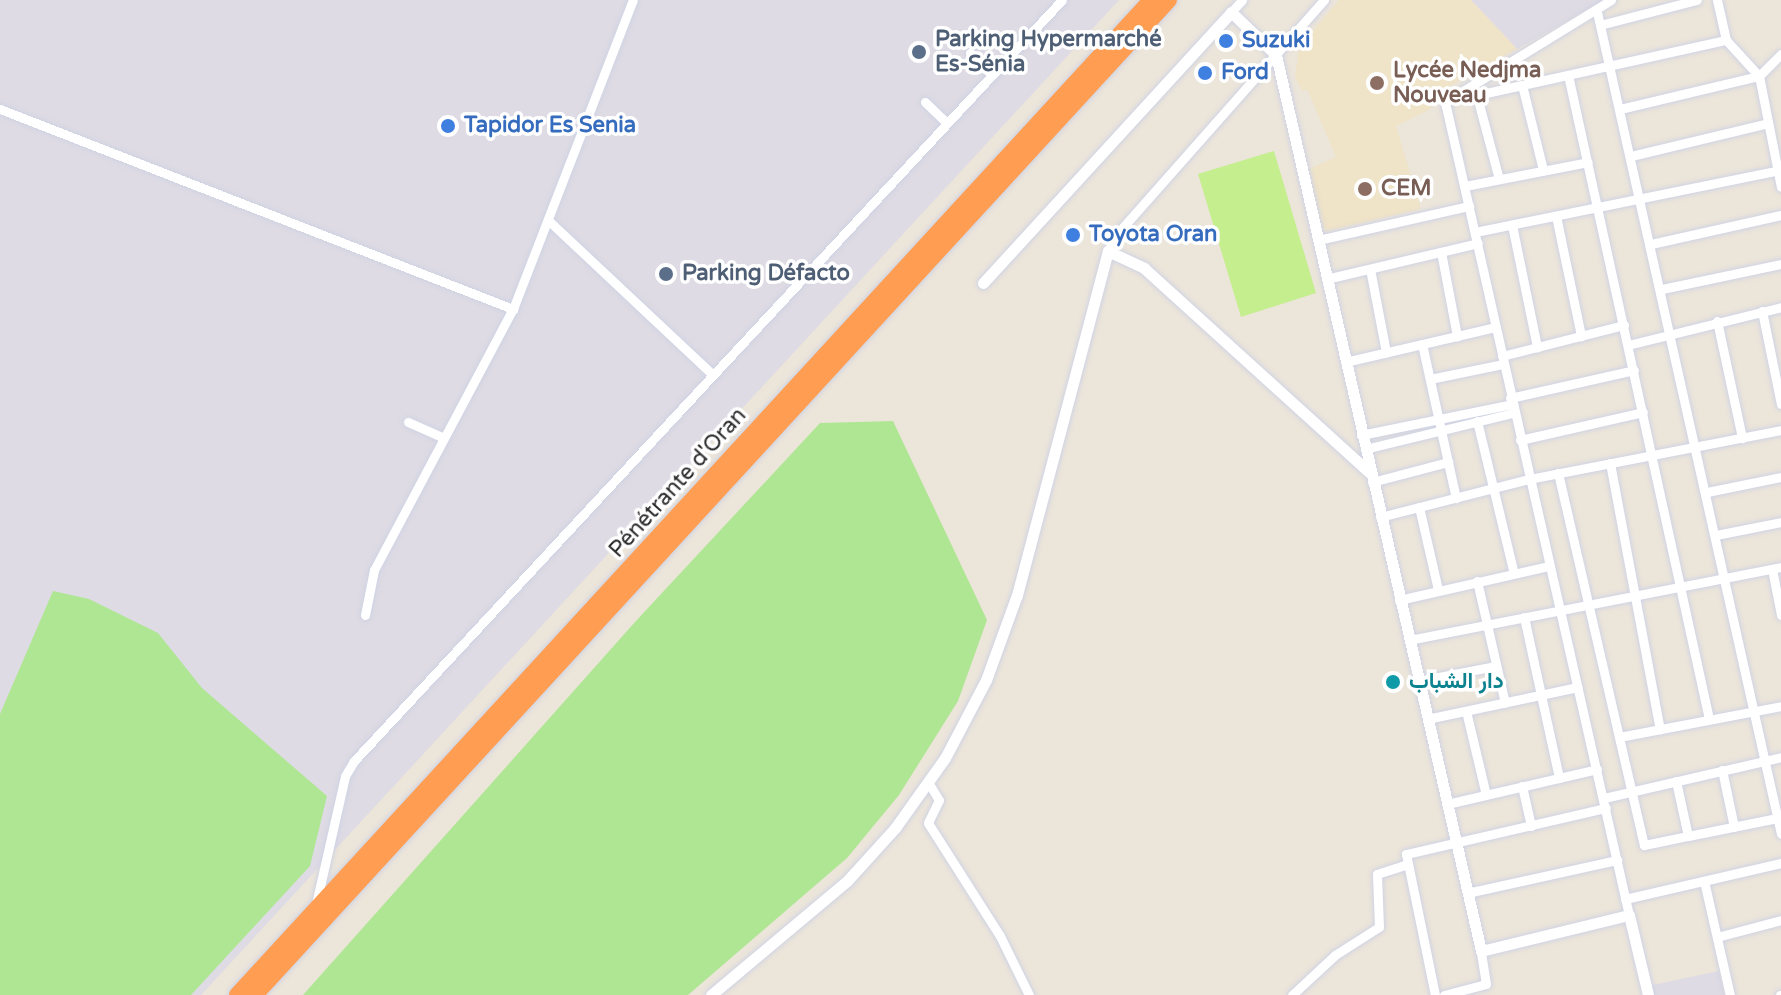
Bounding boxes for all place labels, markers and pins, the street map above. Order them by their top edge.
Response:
place label: Parking Hypermarché Es-Sénia [935,26,1162,78]
place label: Suzuki [1242,28,1311,54]
marker: Suzuki [1217,32,1235,50]
marker: Parking Hypermarché Es-Sénia [910,43,928,61]
place label: Lycée Nedjma Nouveau [1393,57,1541,108]
place label: Ford [1221,60,1269,86]
marker: Ford [1196,64,1214,82]
marker: Lycée Nedjma Nouveau [1368,74,1386,92]
place label: Tapidor Es Senia [464,113,636,139]
marker: Tapidor Es Senia [439,117,457,135]
place label: CEM [1381,176,1432,202]
marker: CEM [1356,180,1374,198]
place label: Toyota Oran [1089,222,1218,248]
marker: Toyota Oran [1064,226,1082,244]
place label: Parking Défacto [682,261,850,287]
marker: Parking Défacto [657,265,675,283]
place label: دار الشباب [1409,669,1504,695]
marker: دار الشباب [1384,673,1402,691]

